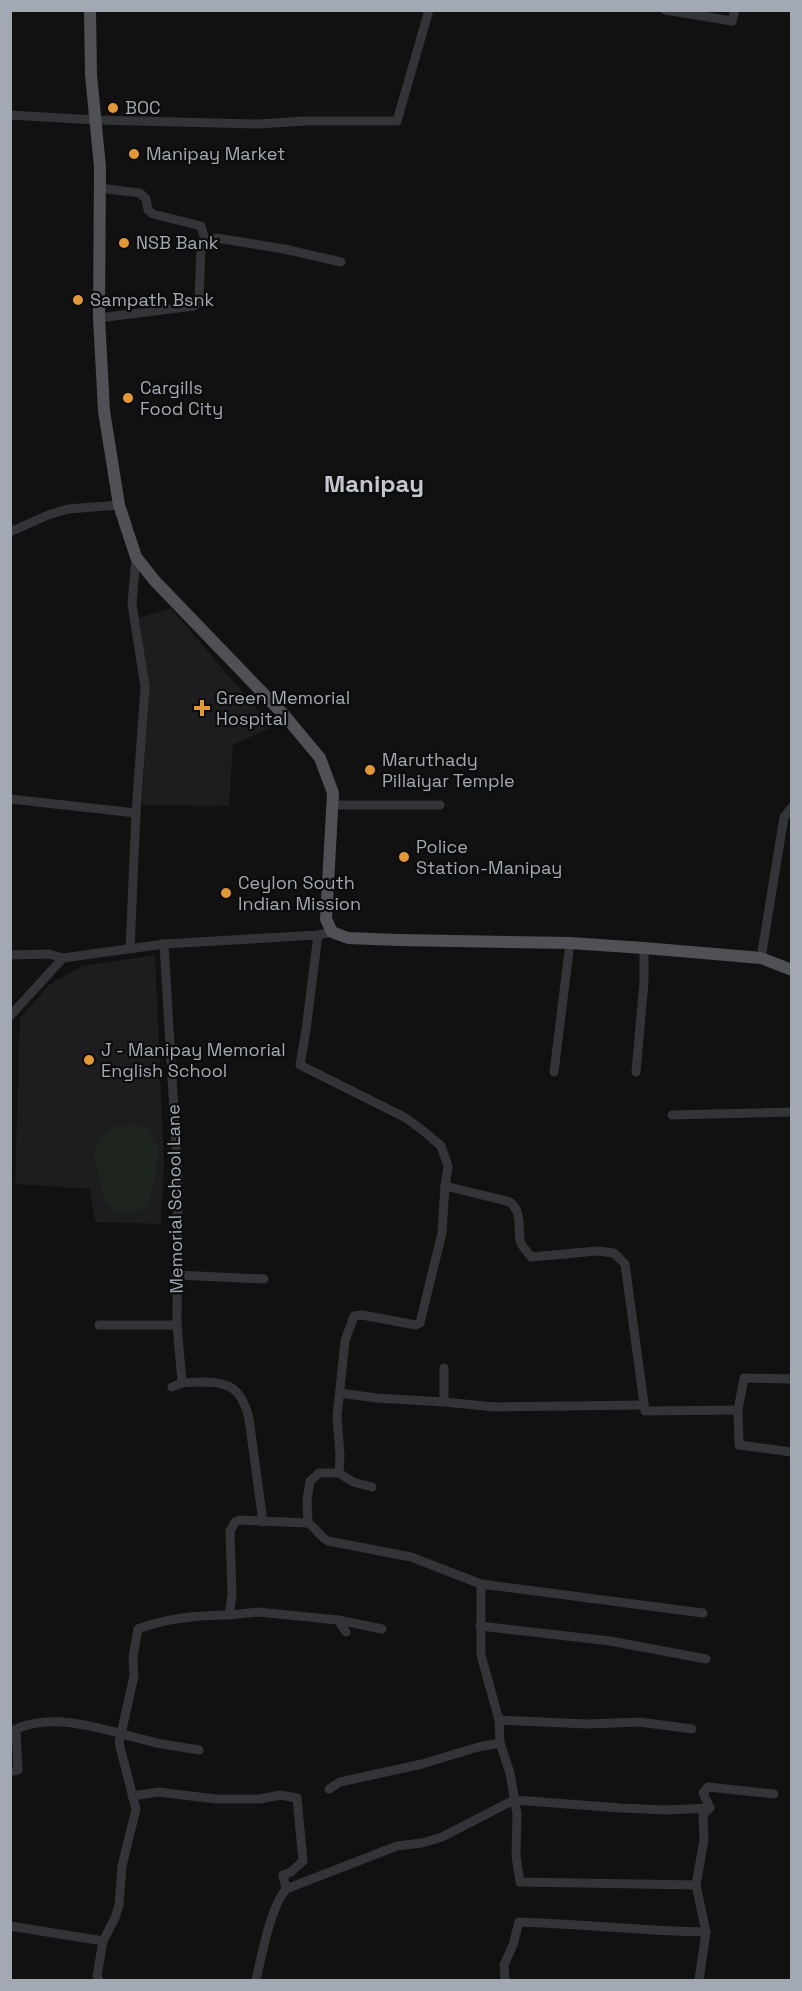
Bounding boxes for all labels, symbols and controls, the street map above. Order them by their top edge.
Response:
place label: BOC [125,96,161,119]
marker: BOC [106,101,120,115]
place label: Manipay Market [146,142,285,165]
marker: Manipay Market [127,147,141,161]
place label: NSB Bank [136,231,219,254]
marker: NSB Bank [117,236,131,250]
place label: Sampath Bsnk [90,288,215,311]
marker: Sampath Bsnk [71,293,85,307]
place label: Cargills Food City [140,376,223,420]
marker: Cargills Food City [121,391,135,405]
district label: Manipay [324,468,424,499]
place label: Green Memorial Hospital [216,686,350,730]
marker: Green Memorial Hospital [193,699,211,717]
place label: Maruthady Pillaiyar Temple [382,748,515,792]
marker: Maruthady Pillaiyar Temple [363,763,377,777]
place label: Police Station-Manipay [416,835,562,879]
marker: Police Station-Manipay [397,850,411,864]
place label: Ceylon South Indian Mission [238,871,361,915]
marker: Ceylon South Indian Mission [219,886,233,900]
place label: J - Manipay Memorial English School [101,1038,286,1082]
marker: J - Manipay Memorial English School [82,1053,96,1067]
street label: Memorial School Lane [161,1104,188,1294]

